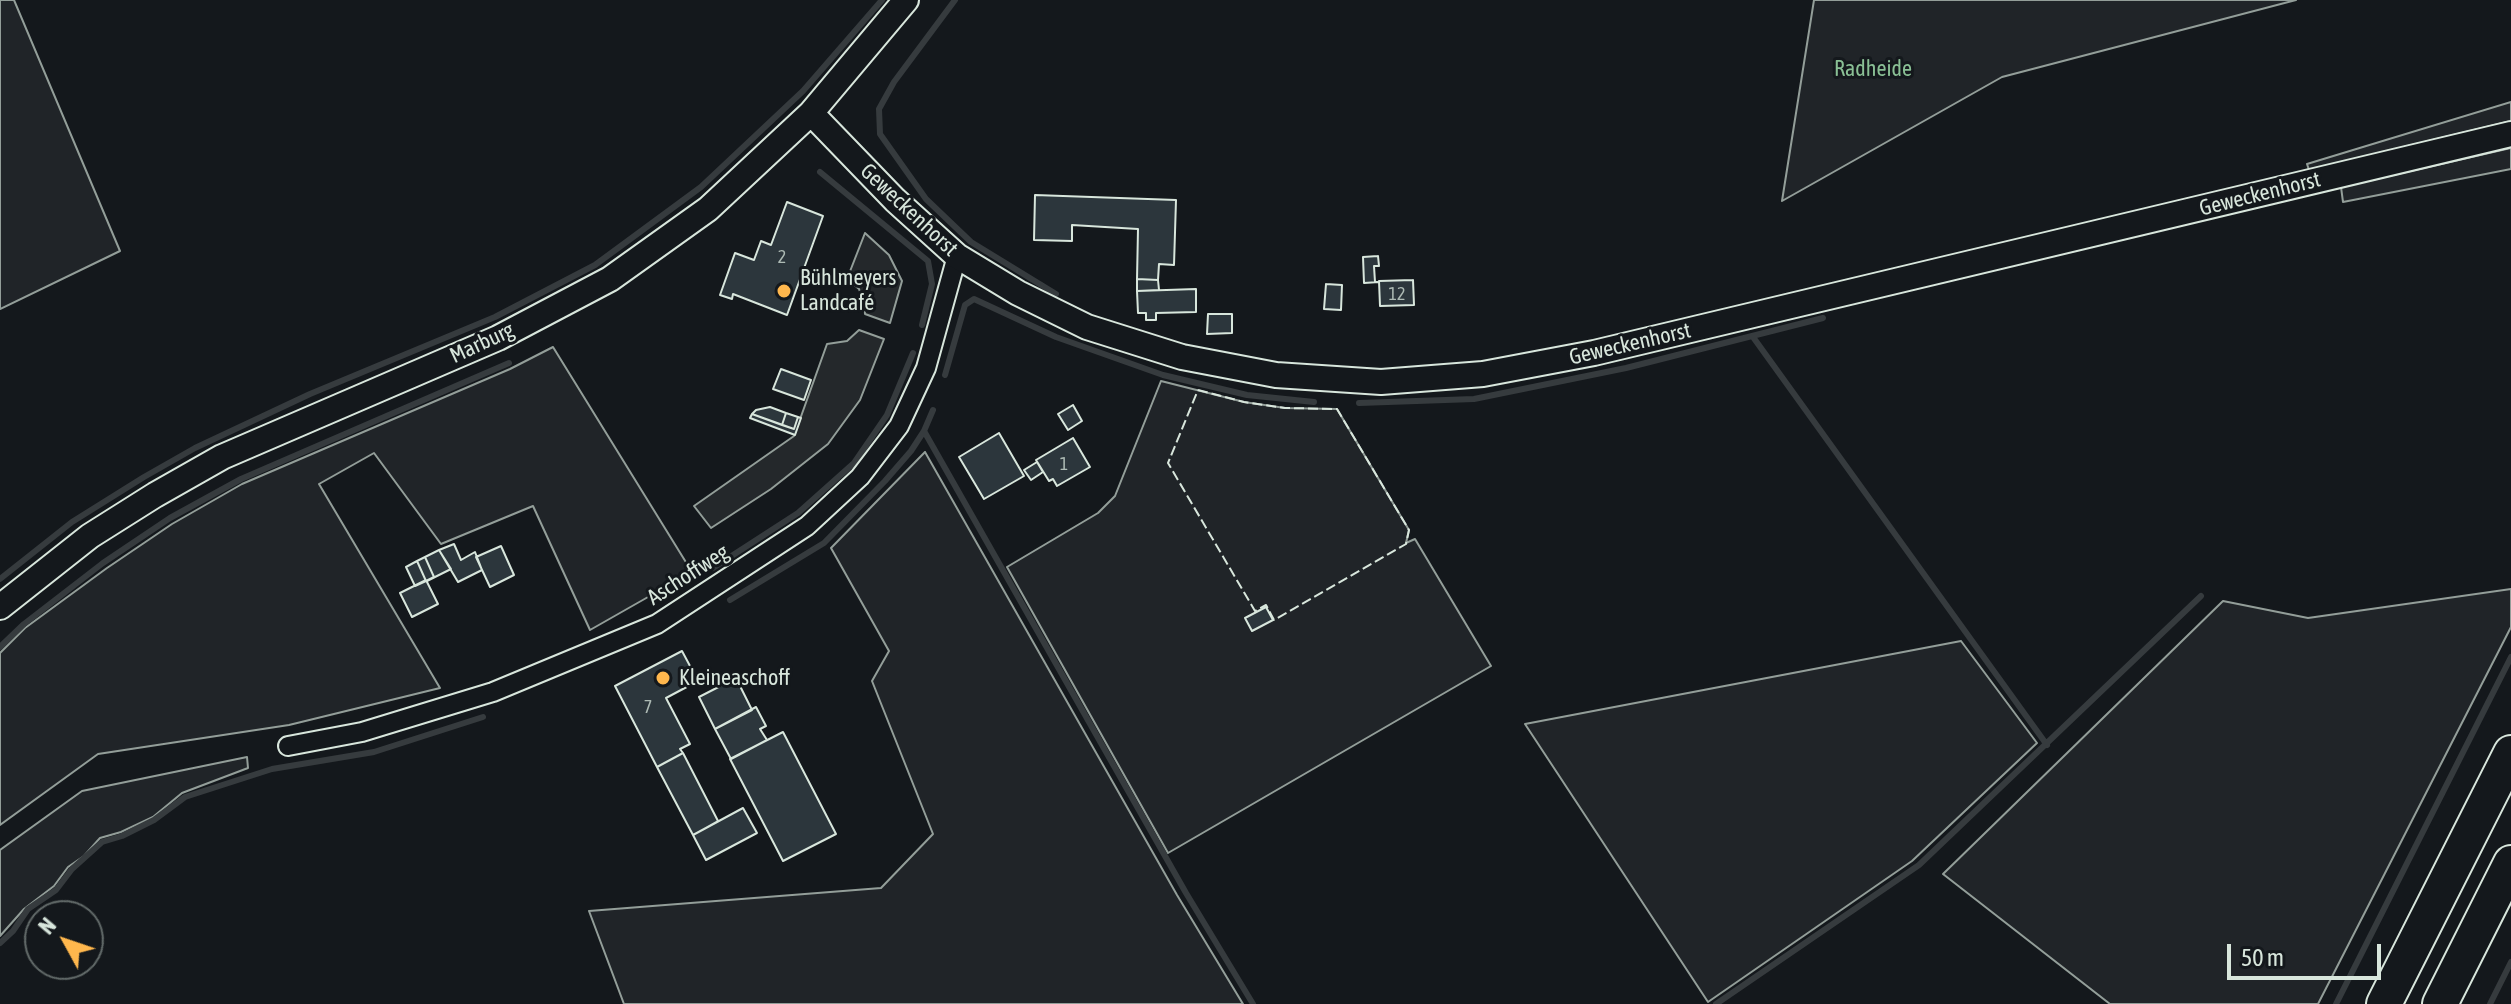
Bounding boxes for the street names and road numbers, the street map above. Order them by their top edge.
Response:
street label: Geweckenhorst [855,158,963,262]
street label: Geweckenhorst [2197,166,2323,222]
street label: Marburg [446,317,518,369]
street label: Geweckenhorst [1567,317,1693,371]
street label: Aschoffweg [642,539,734,611]

